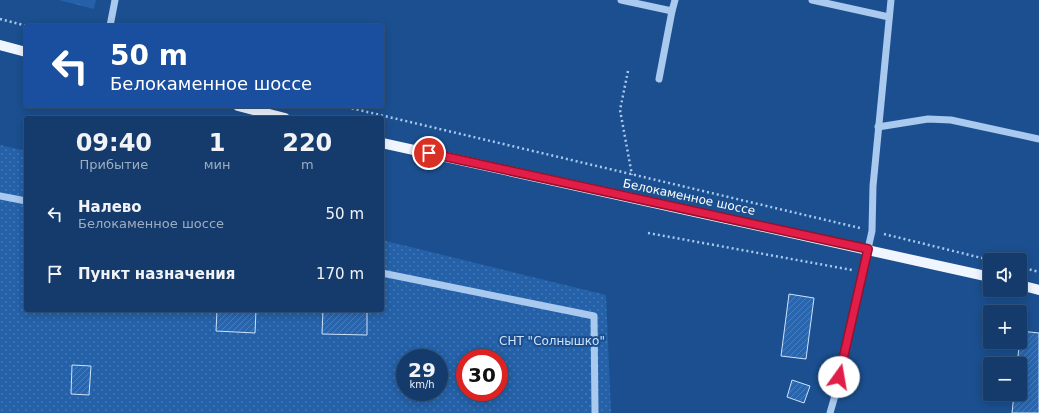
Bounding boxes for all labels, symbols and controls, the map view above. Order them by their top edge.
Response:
text: 50 m [110,39,188,72]
icon: left [44,40,96,92]
text: Белокаменное шоссе [110,73,312,94]
text: 09:40 [76,129,152,157]
text: 1 [209,129,225,157]
text: 220 [282,129,332,157]
pin [412,136,446,170]
icon: arrive [418,142,440,164]
text: Прибытие [79,157,148,172]
text: мин [204,157,231,172]
text: m [301,157,314,172]
street label: Белокаменное шоссе [622,176,756,218]
text: Налево [78,198,142,216]
icon: left [44,203,66,225]
text: 50 m [326,205,364,223]
text: Белокаменное шоссе [78,216,224,231]
map controls [983,253,1027,401]
button: sound [983,253,1027,297]
icon: arrive [44,263,66,285]
text: Пункт назначения [78,265,235,283]
text: 170 m [316,265,364,283]
button: + [983,305,1027,349]
park label: СНТ "Солнышко" [499,334,605,348]
speed limit sign: 30 [456,349,508,401]
position arrow [818,356,860,398]
button: − [983,357,1027,401]
text: 29 [408,358,436,382]
text: km/h [409,379,435,390]

